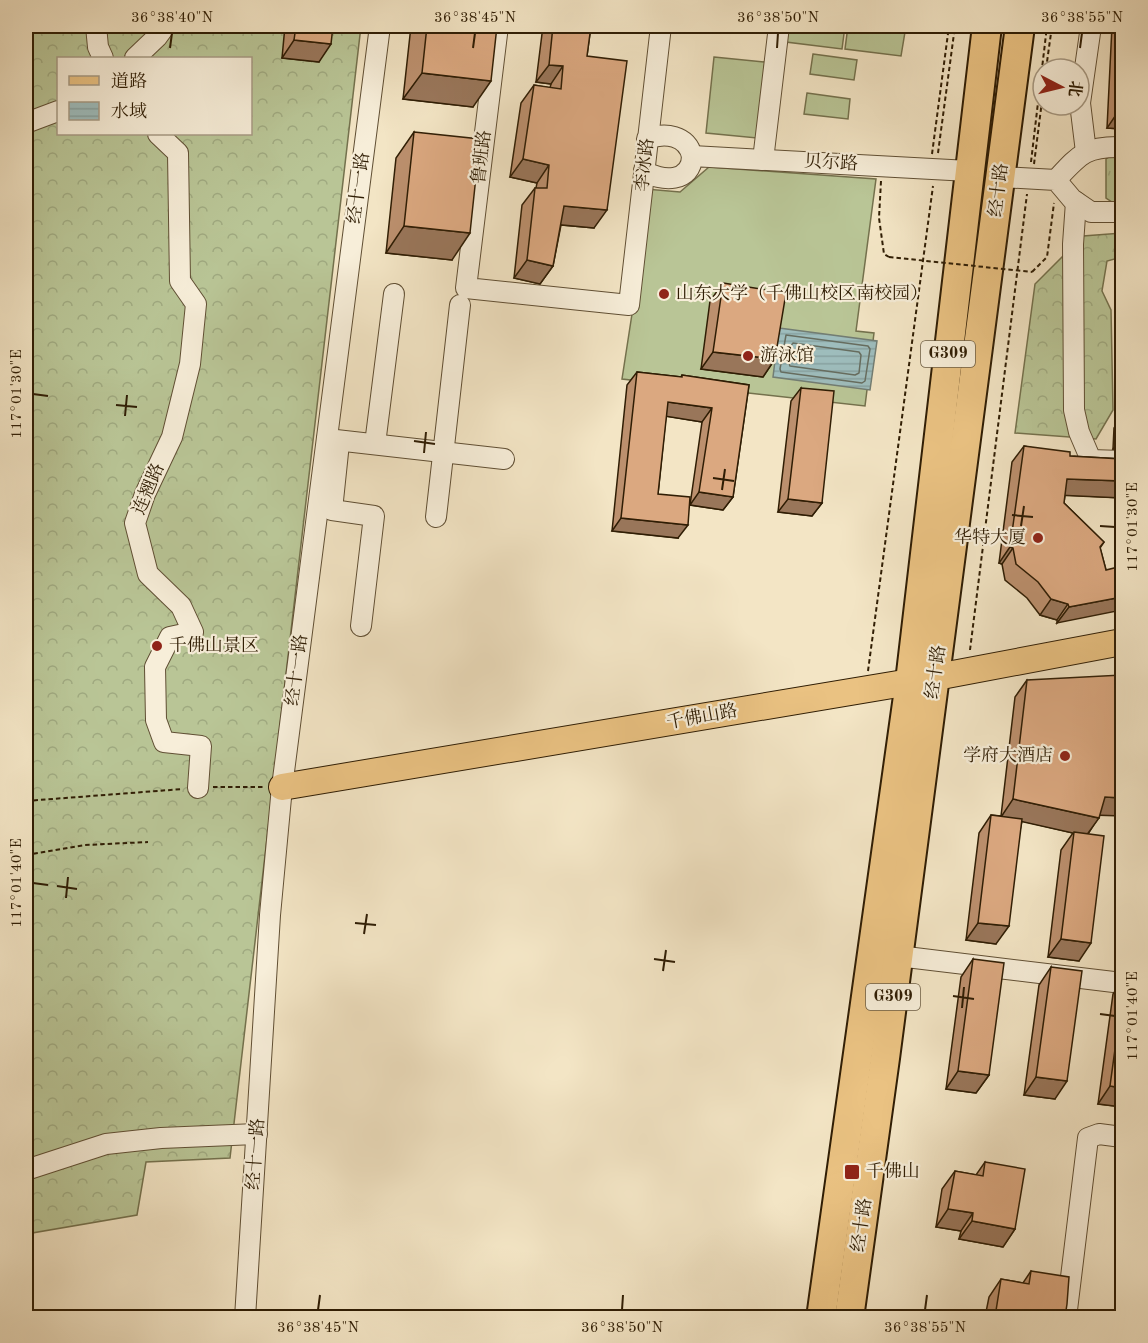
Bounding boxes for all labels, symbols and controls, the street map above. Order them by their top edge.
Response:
text: 36°38'40"N [131,11,213,26]
text: 36°38'45"N [434,11,516,26]
text: 36°38'50"N [737,11,819,26]
text: 36°38'55"N [1041,11,1123,26]
legend [57,57,252,135]
north arrow [1031,57,1091,117]
text: 道路 [111,71,147,91]
text: 北 [1065,80,1085,98]
text: 水域 [111,101,147,121]
street label: 鲁班路 [468,129,494,185]
street label: 李冰路 [631,137,657,193]
street label: 经十一路 [344,151,372,225]
street label: 贝尔路 [804,151,859,173]
street label: 经十路 [985,162,1011,218]
place label: 山东大学（千佛山校区南校园） [676,283,928,303]
marker: 山东大学（千佛山校区南校园） [657,287,671,301]
road number: G309 [921,341,975,367]
place label: 游泳馆 [760,345,814,365]
text: 117°01'30"E [10,349,25,439]
marker: 游泳馆 [741,349,755,363]
street label: 连翘路 [128,460,168,517]
text: 117°01'30"E [1126,482,1141,572]
place label: 华特大厦 [954,527,1026,547]
marker: 华特大厦 [1031,531,1045,545]
street label: 经十一路 [282,633,310,707]
place label: 千佛山景区 [169,635,259,655]
marker: 千佛山景区 [150,639,164,653]
street label: 经十路 [921,644,949,700]
street label: 千佛山路 [665,700,739,732]
place label: 学府大酒店 [963,745,1053,765]
marker: 学府大酒店 [1058,749,1072,763]
text: 117°01'40"E [10,838,25,928]
text: 117°01'40"E [1126,971,1141,1061]
road number: G309 [866,984,920,1010]
street label: 经十一路 [243,1117,267,1191]
place label: 千佛山 [866,1161,920,1181]
marker: 千佛山 [843,1163,861,1181]
street label: 经十路 [847,1197,875,1253]
text: 36°38'45"N [277,1321,359,1336]
text: 36°38'50"N [581,1321,663,1336]
text: 36°38'55"N [884,1321,966,1336]

